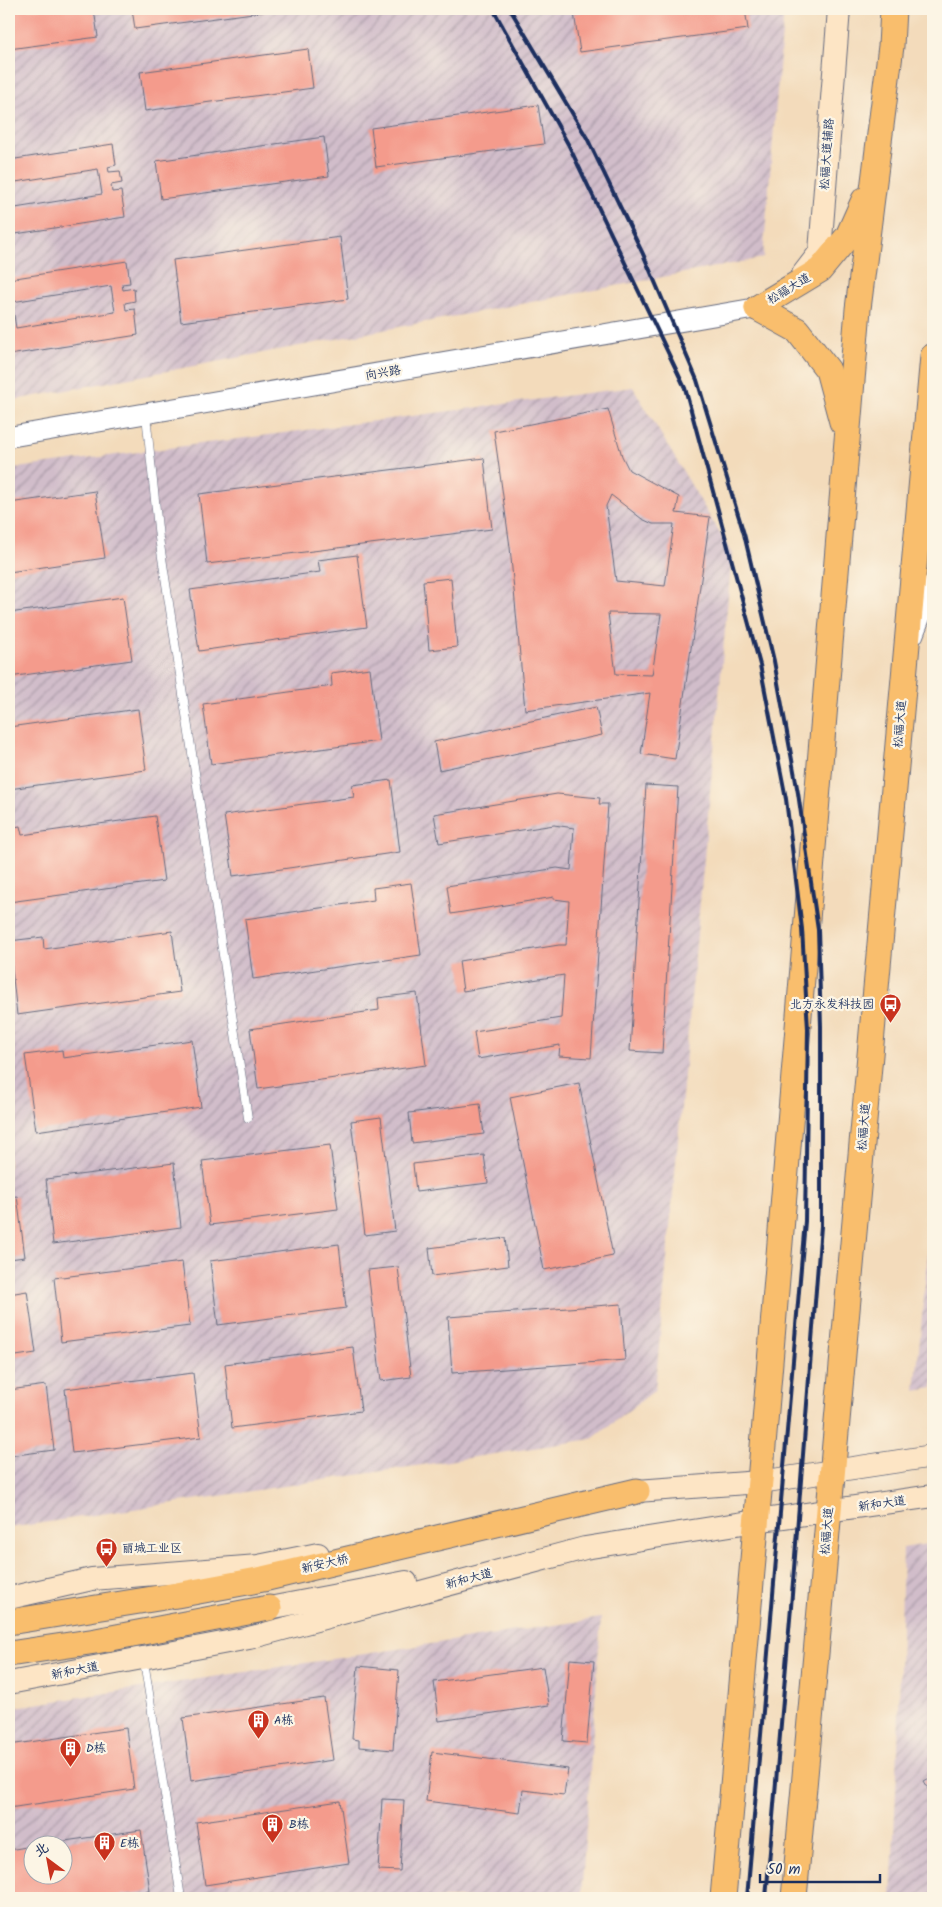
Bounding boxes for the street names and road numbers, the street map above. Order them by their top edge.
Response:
street label: 松福大道辅路 [815,117,839,191]
street label: 松福大道 [764,268,814,310]
street label: 向兴路 [364,361,402,385]
street label: 松福大道 [888,699,912,749]
street label: 松福大道 [852,1102,876,1152]
street label: 新和大道 [857,1491,907,1517]
street label: 松福大道 [815,1506,839,1556]
street label: 新安大桥 [299,1549,351,1579]
street label: 新和大道 [443,1564,495,1594]
street label: 新和大道 [50,1657,100,1685]

